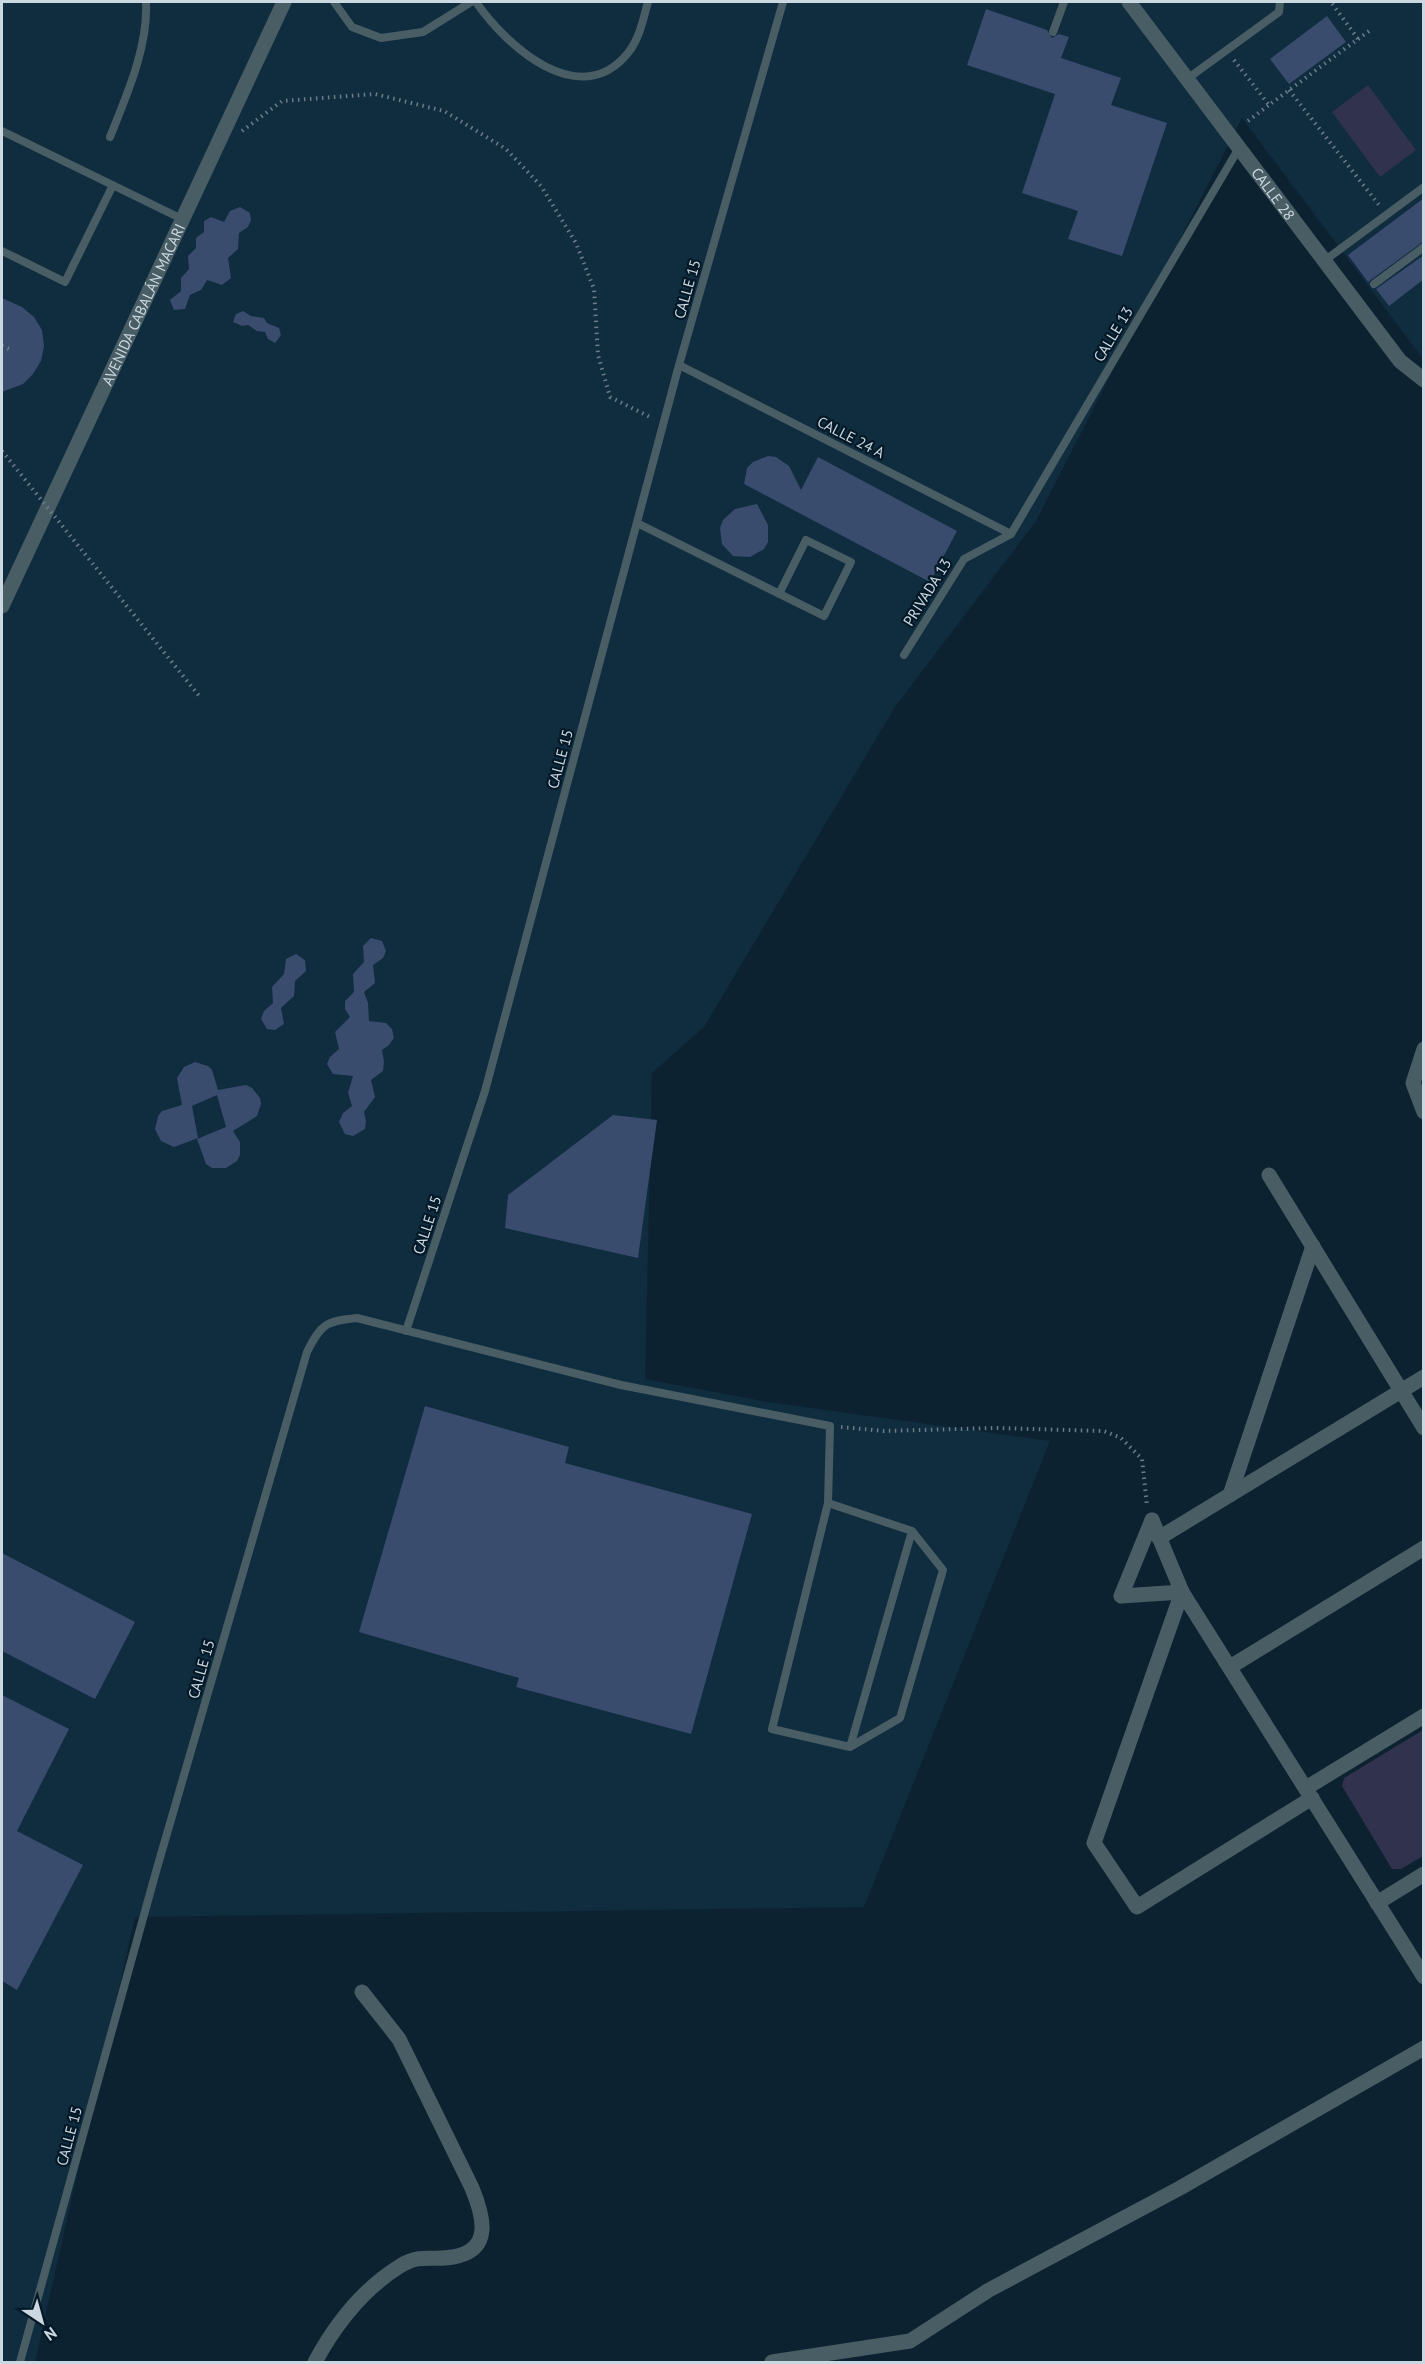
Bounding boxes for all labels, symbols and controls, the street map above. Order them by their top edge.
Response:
street label: CALLE 28 [1248,164,1300,224]
street label: AVENIDA CABALÁN MACARI [97,220,189,388]
street label: CALLE 15 [669,257,705,321]
street label: CALLE 13 [1089,303,1137,365]
street label: CALLE 24 A [814,412,888,462]
street label: PRIVADA 13 [899,555,955,629]
street label: CALLE 15 [543,727,577,791]
street label: CALLE 15 [409,1193,445,1257]
street label: CALLE 15 [183,1637,219,1701]
street label: CALLE 15 [52,2104,86,2168]
north arrow [12,2292,72,2352]
text: N [41,2323,61,2345]

